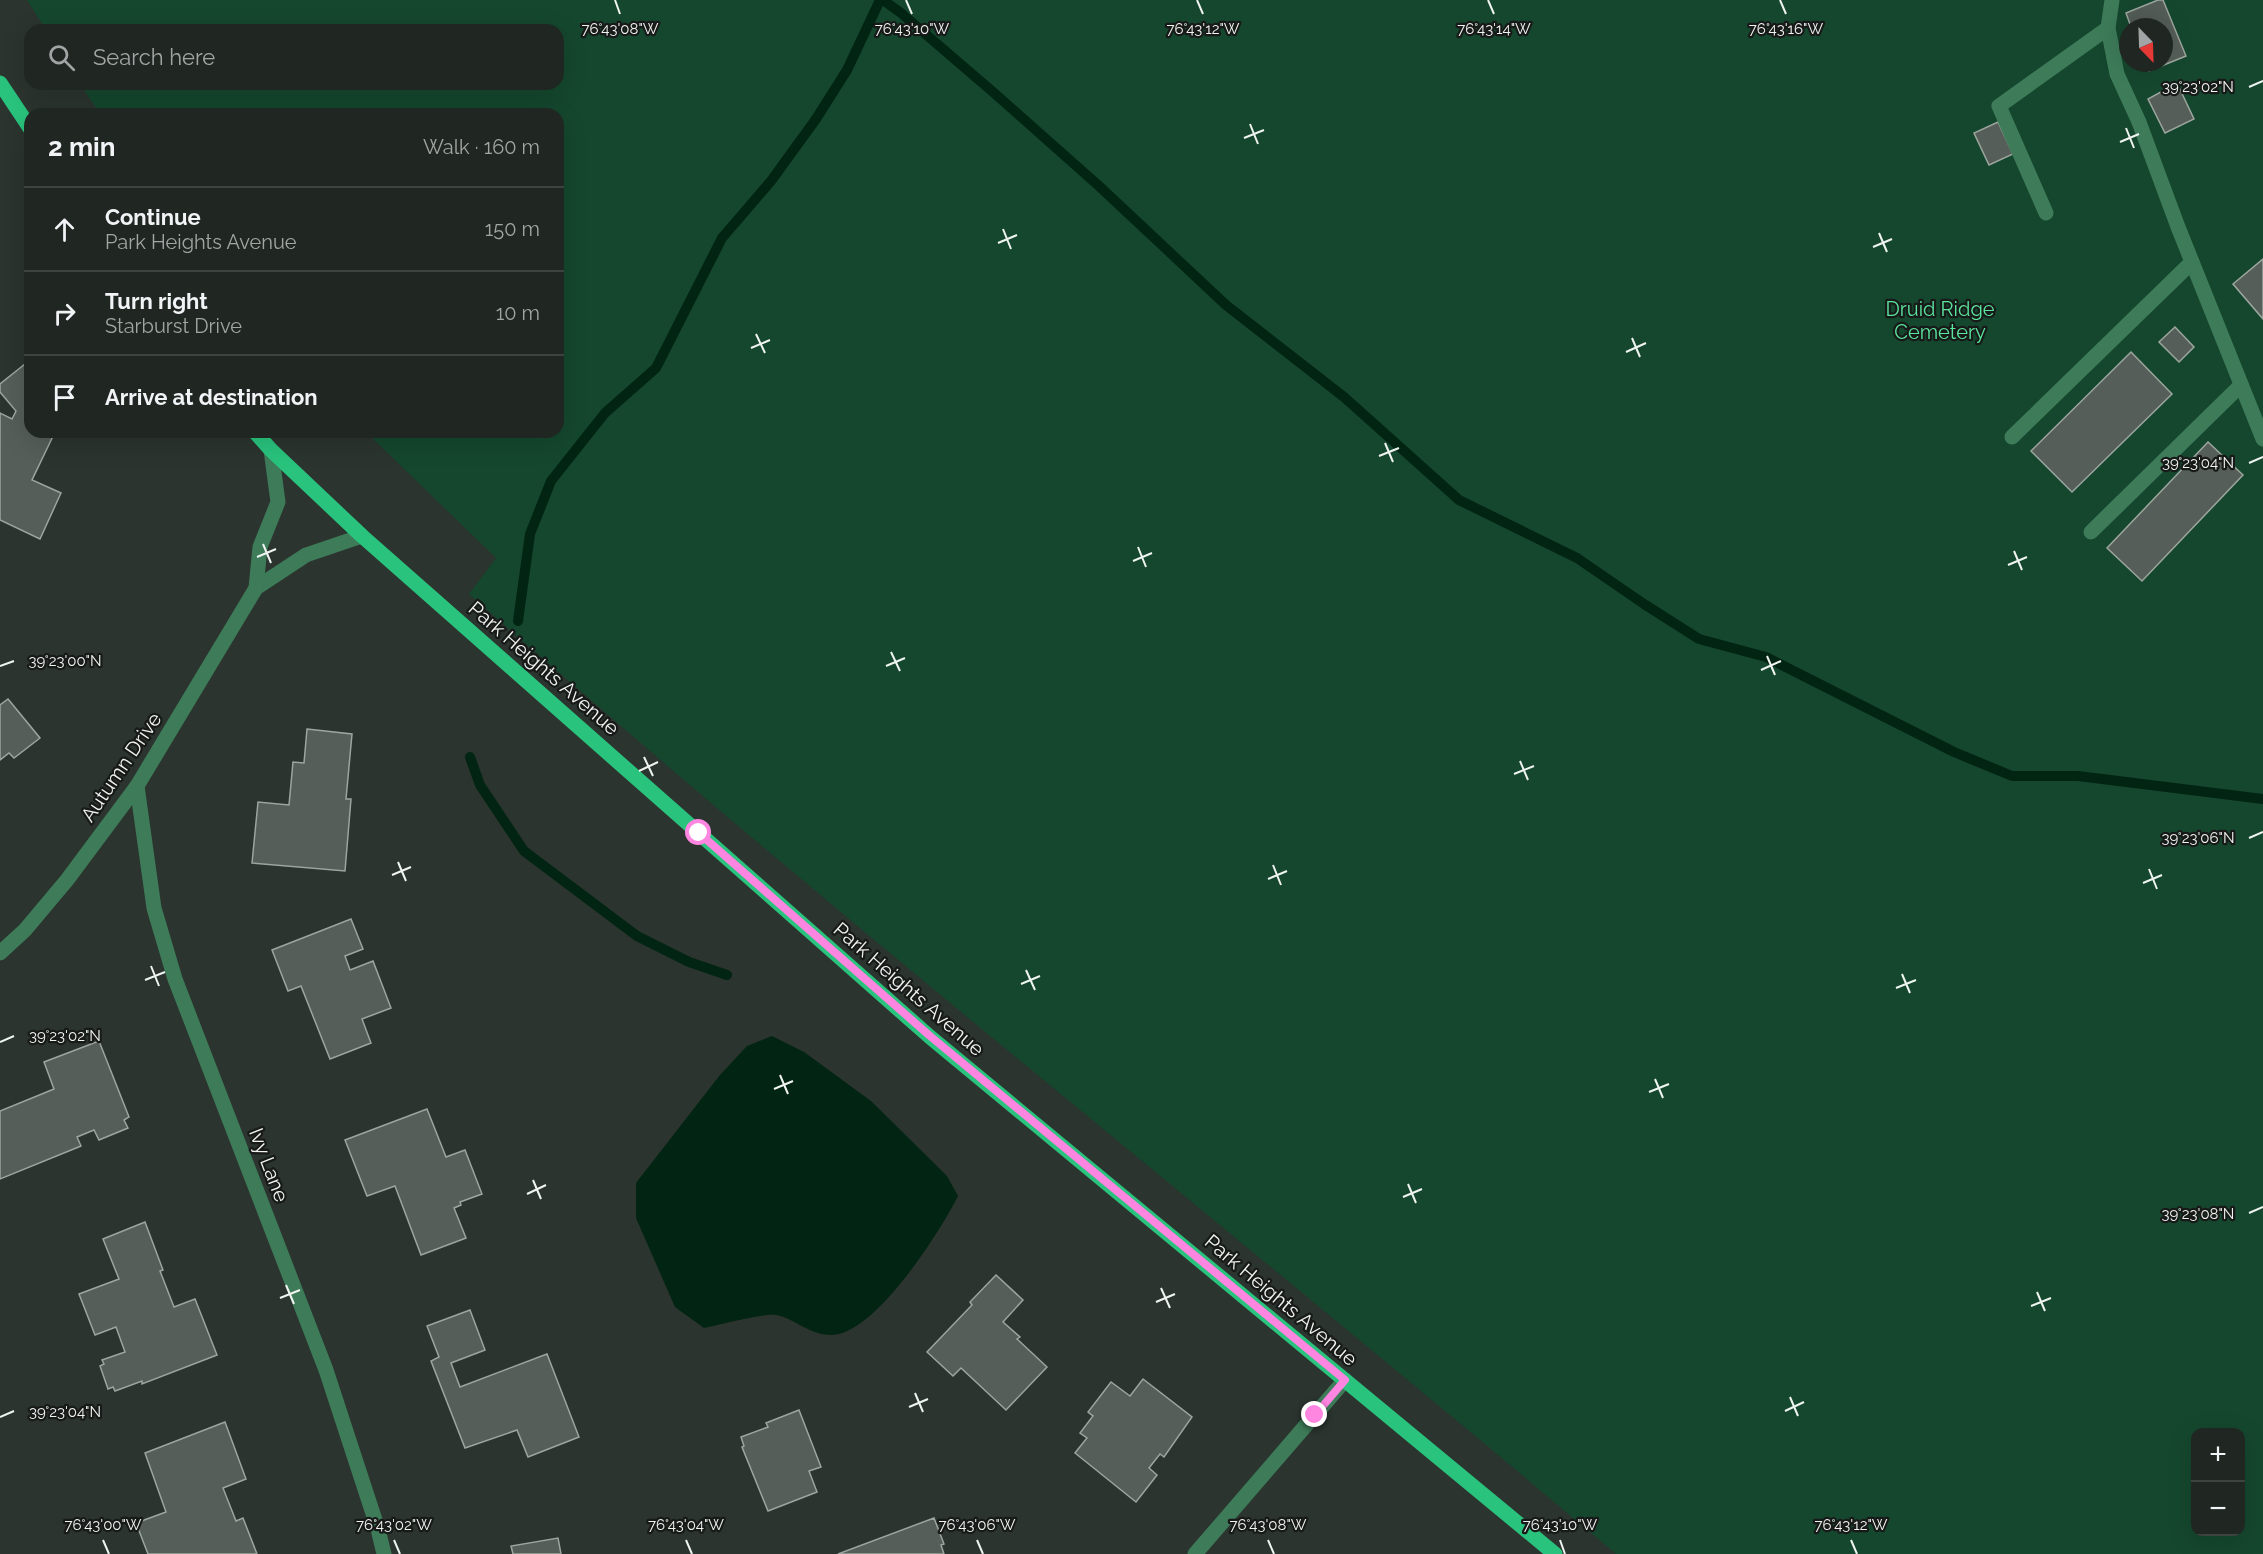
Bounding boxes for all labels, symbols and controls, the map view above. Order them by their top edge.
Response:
north arrow [2119,18,2173,72]
text: 76°43'08"W [582,20,659,38]
text: 76°43'10"W [875,20,950,38]
text: 76°43'12"W [1166,20,1240,38]
text: 76°43'14"W [1457,20,1531,38]
text: 76°43'16"W [1749,20,1823,38]
search box [24,24,564,90]
icon: search [45,41,78,74]
text: Search here [93,44,215,70]
text: 39°23'02"N [2162,78,2234,96]
text: 2 min [48,132,115,162]
text: Walk · 160 m [423,135,540,159]
text: Continue [105,204,201,230]
icon: ahead [48,213,81,246]
text: 150 m [485,217,540,241]
text: Park Heights Avenue [105,230,297,254]
text: Turn right [105,288,208,314]
icon: right [48,297,81,330]
park label: Druid Ridge Cemetery [1886,297,1995,344]
text: 10 m [496,301,540,325]
text: Starburst Drive [105,314,242,338]
icon: arrive [48,381,81,414]
text: Arrive at destination [105,384,318,410]
text: 39°23'04"N [2162,454,2234,472]
street label: Park Heights Avenue [464,596,624,740]
text: 39°23'00"N [28,652,102,670]
street label: Autumn Drive [76,708,166,826]
route start [685,819,711,845]
text: 39°23'06"N [2161,829,2235,847]
street label: Park Heights Avenue [829,917,989,1061]
text: 39°23'02"N [29,1027,101,1045]
street label: Ivy Lane [244,1125,294,1205]
text: 39°23'08"N [2162,1205,2234,1223]
street label: Park Heights Avenue [1200,1229,1362,1371]
route end [1301,1401,1327,1427]
text: 39°23'04"N [29,1403,101,1421]
map controls [2191,1428,2245,1536]
button: + [2191,1428,2245,1482]
button: − [2191,1482,2245,1536]
text: 76°43'00"W [64,1516,142,1534]
text: 76°43'02"W [356,1516,432,1534]
text: 76°43'04"W [648,1516,724,1534]
text: 76°43'06"W [938,1516,1016,1534]
text: 76°43'08"W [1230,1516,1307,1534]
text: 76°43'10"W [1523,1516,1598,1534]
text: 76°43'12"W [1814,1516,1888,1534]

